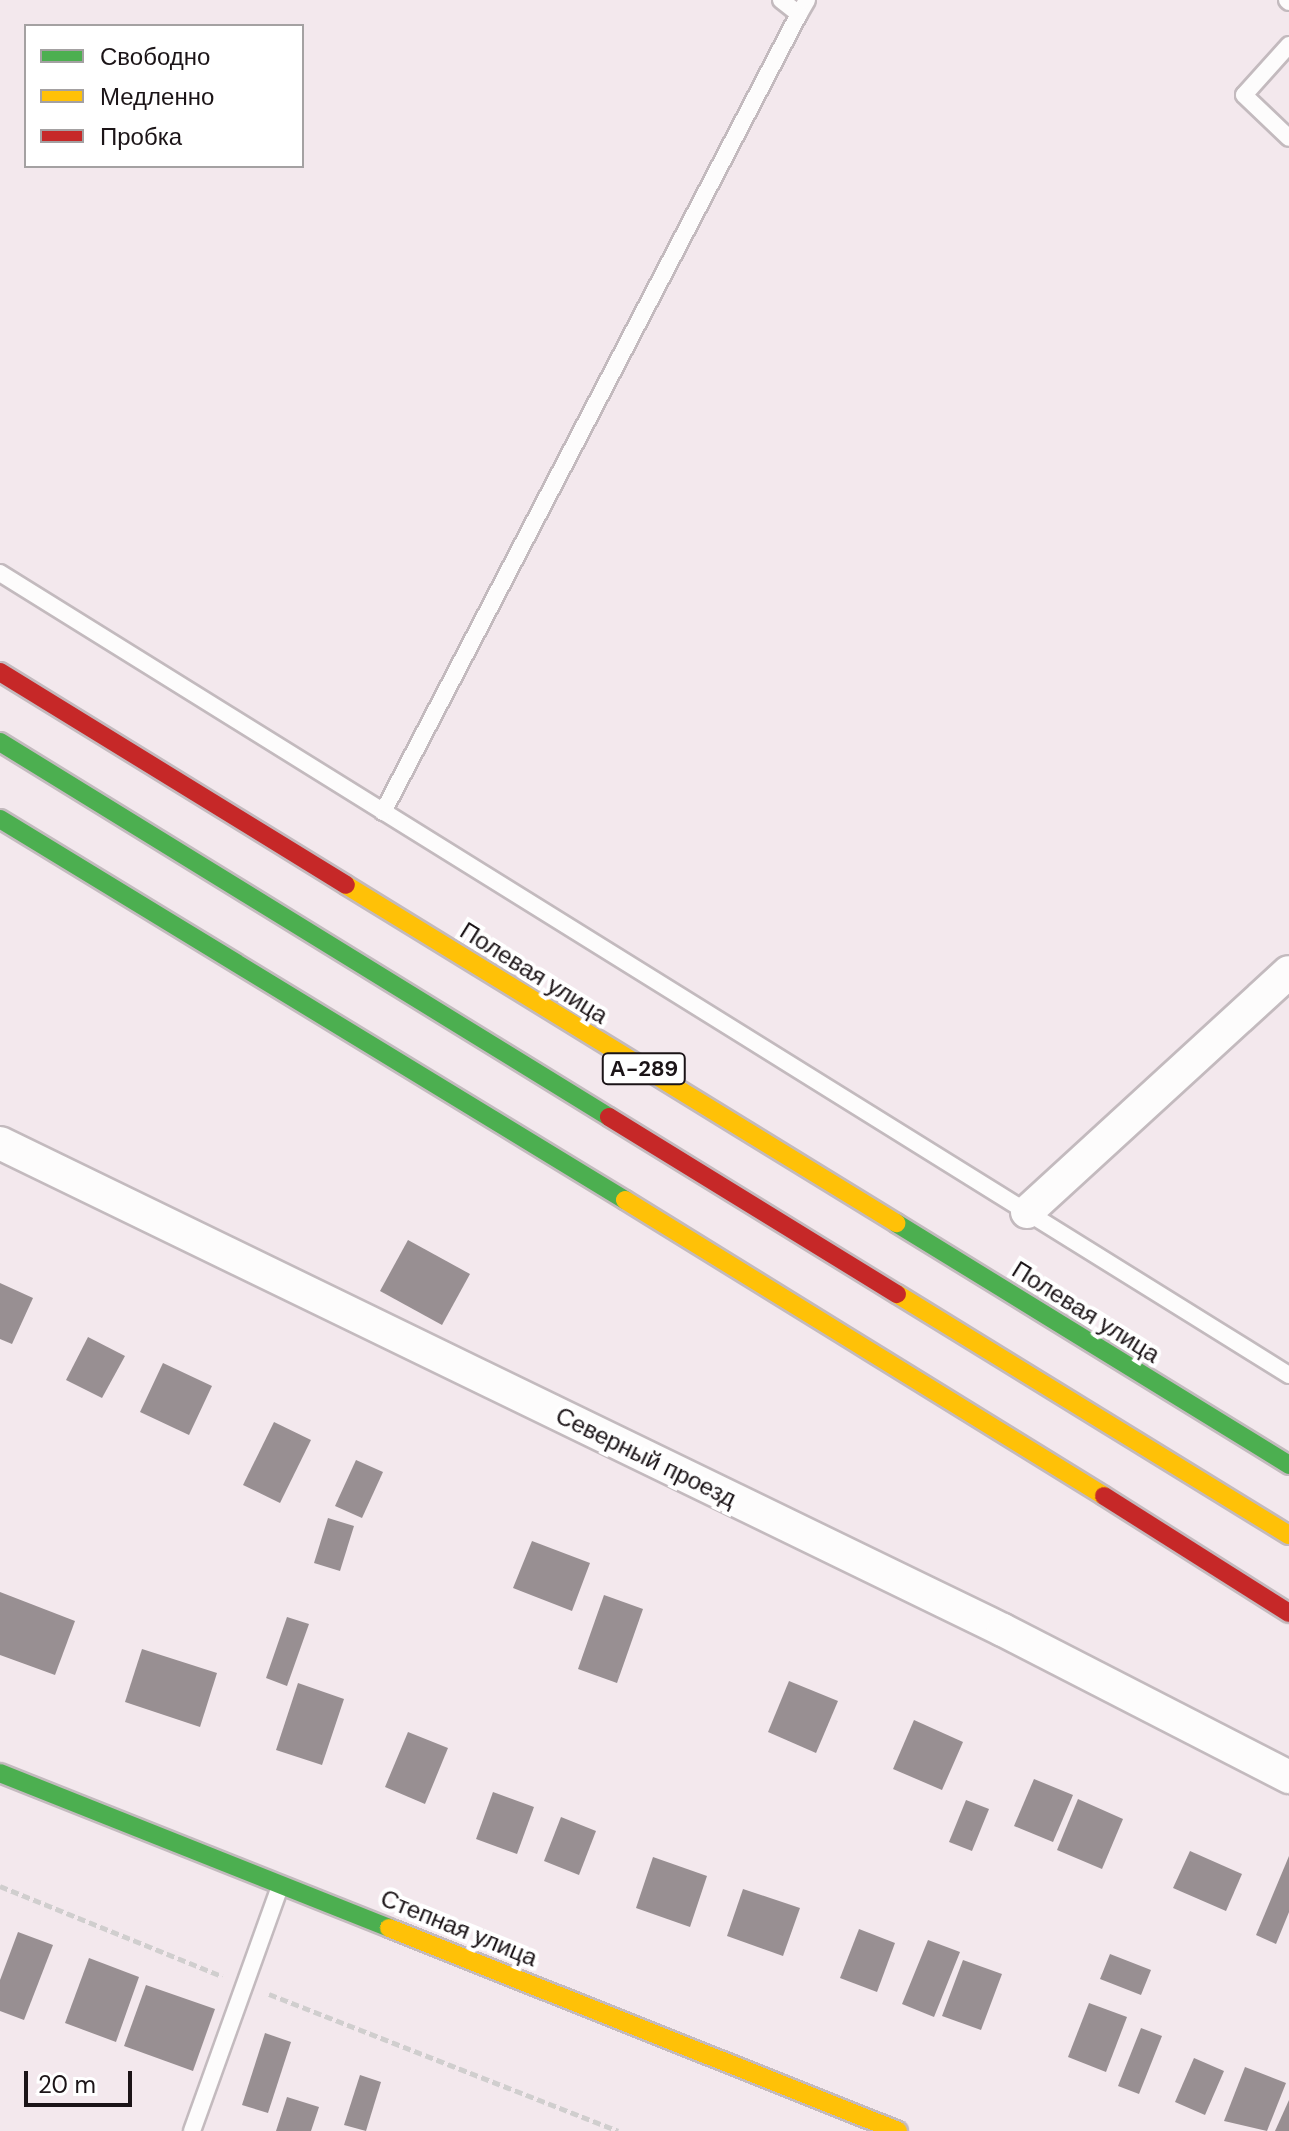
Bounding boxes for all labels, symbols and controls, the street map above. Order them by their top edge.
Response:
legend [24,24,304,168]
text: Свободно [100,41,210,72]
text: Медленно [100,81,214,112]
text: Пробка [100,121,182,152]
street label: Полевая улица [455,916,613,1030]
road number: А-289 [600,1051,688,1087]
street label: Полевая улица [1007,1255,1165,1369]
street label: Северный проезд [551,1401,741,1513]
street label: Степная улица [376,1883,542,1973]
scale bar [28,2055,136,2105]
text: 20 m [38,2069,96,2100]

